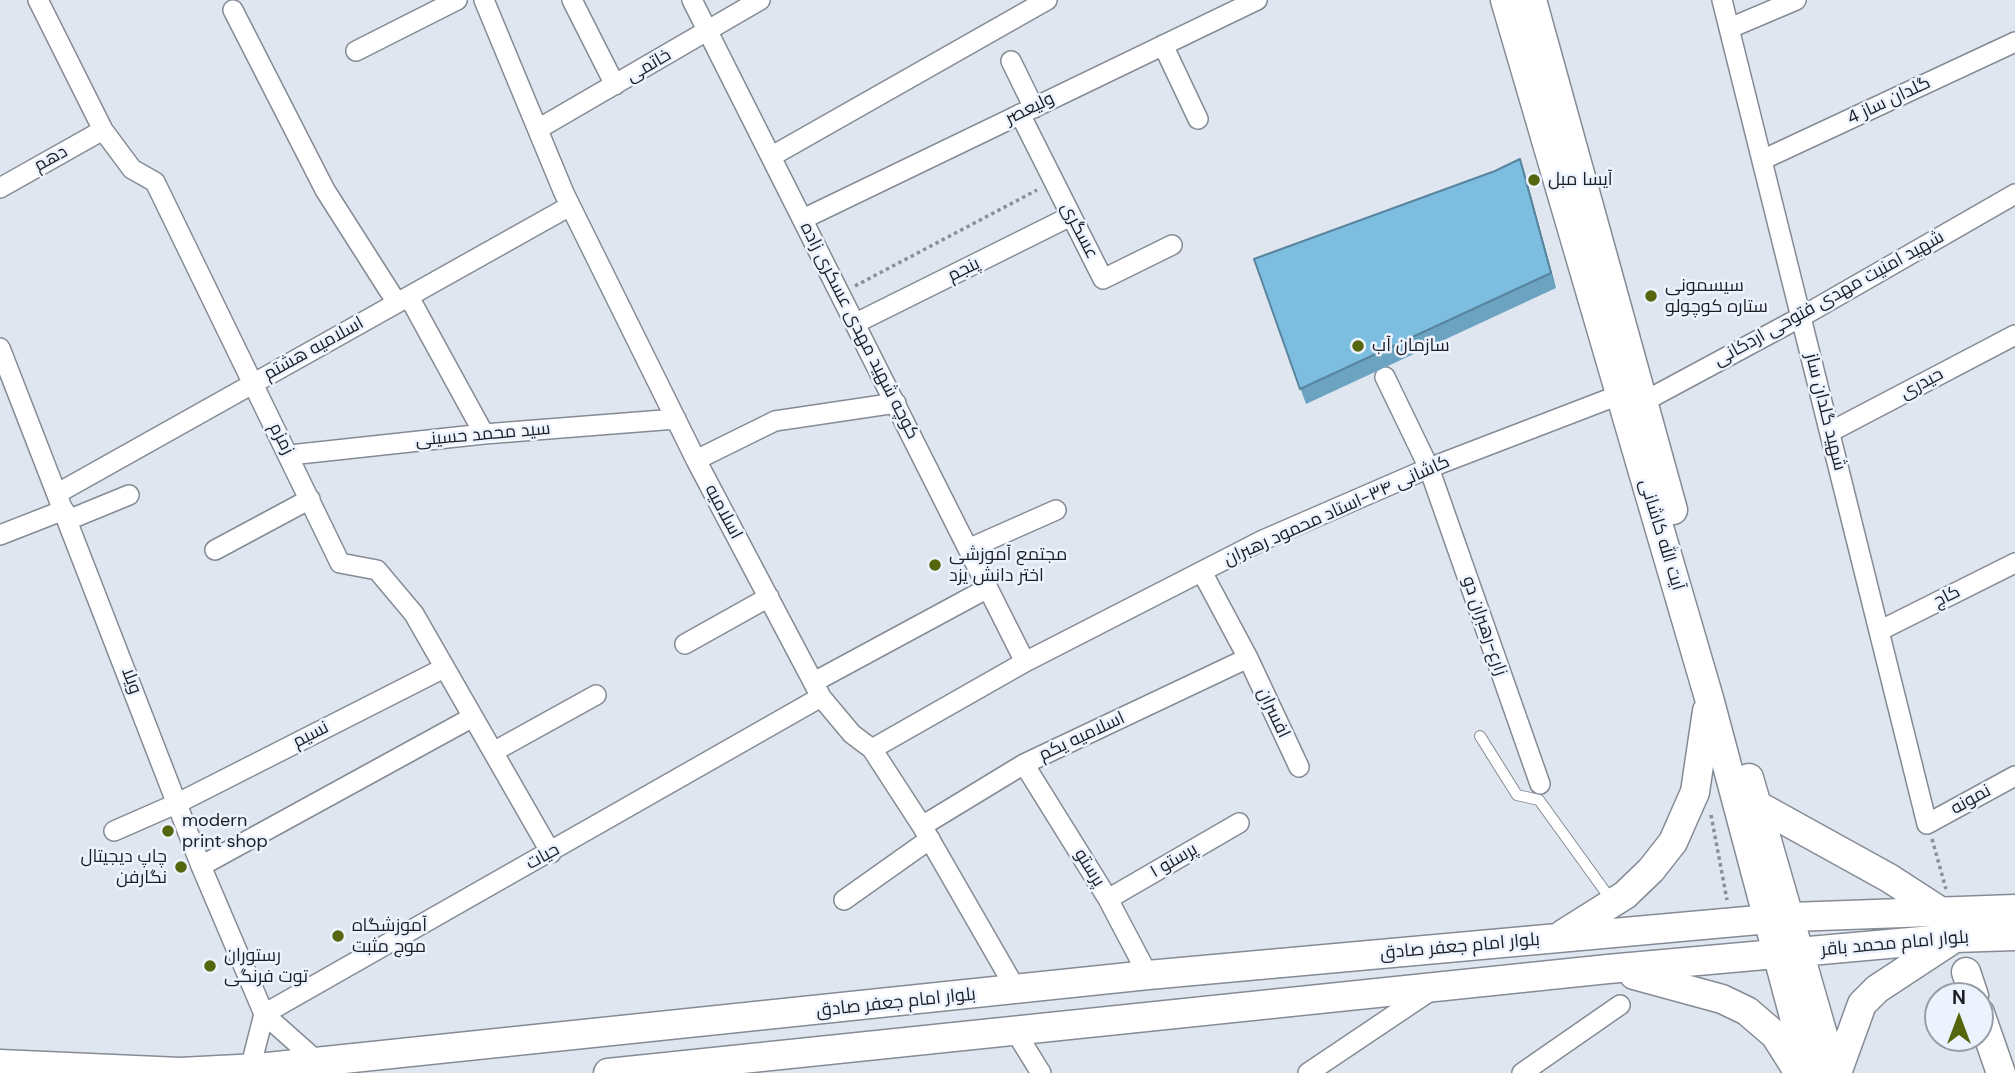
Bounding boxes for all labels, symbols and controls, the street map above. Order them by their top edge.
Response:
street label: خاتمی [623,45,675,87]
street label: گلدان ساز 4 [1844,72,1934,130]
street label: ولیعصر [1002,88,1058,130]
street label: دهم [31,141,71,177]
place label: آیسا مبل [1548,169,1613,191]
marker: آیسا مبل [1526,172,1542,188]
street label: عسگری [1056,199,1102,263]
street label: کوچه شهید مهدی عسکری زاده [795,219,923,443]
street label: شهید امنیت مهدی فتوحی اردکانی [1710,227,1948,371]
street label: پنجم [945,253,983,287]
place label: سیسمونی ستاره کوچولو [1665,275,1768,318]
marker: سیسمونی ستاره کوچولو [1643,288,1659,304]
street label: اسلامیه هشتم [260,313,368,385]
place label: سازمان آب [1372,335,1450,357]
marker: سازمان آب [1350,338,1366,354]
street label: شهید گلدان ساز [1800,351,1850,473]
street label: حیدری [1897,364,1947,404]
street label: سید محمد حسینی [415,418,551,452]
street label: زمزم [264,419,298,459]
street label: کاشانی ۳۴-استاد محمود رهبران [1221,451,1453,571]
street label: آیت الله کاشانی [1634,477,1688,593]
street label: اسلامیه [700,481,746,543]
place label: مجتمع آموزشی اختر دانش یزد [949,544,1067,586]
marker: مجتمع آموزشی اختر دانش یزد [927,557,943,573]
street label: زارع-رهبران دو [1457,573,1511,679]
street label: کاج [1930,581,1964,613]
street label: ویلا [116,665,146,697]
street label: افسران [1252,684,1294,742]
street label: اسلامیه یکم [1036,708,1128,766]
street label: نسیم [289,717,333,753]
street label: نمونه [1947,780,1995,820]
place label: modern print shop [182,810,268,852]
marker: modern print shop [160,823,176,839]
street label: حیات [523,839,563,875]
street label: پرستو ۱ [1146,839,1202,883]
street label: پرستو [1069,845,1109,891]
place label: چاپ دیجیتال نگارفن [80,846,167,888]
marker: چاپ دیجیتال نگارفن [173,859,189,875]
place label: آموزشگاه موج مثبت [352,915,427,958]
street label: بلوار امام محمد باقر [1820,927,1970,961]
marker: آموزشگاه موج مثبت [330,928,346,944]
street label: بلوار امام جعفر صادق [1379,929,1541,965]
place label: رستوران توت فرنگی [224,945,308,988]
marker: رستوران توت فرنگی [202,958,218,974]
north arrow [1924,982,1994,1052]
street label: بلوار امام جعفر صادق [815,984,977,1022]
text: N [1952,985,1966,1010]

